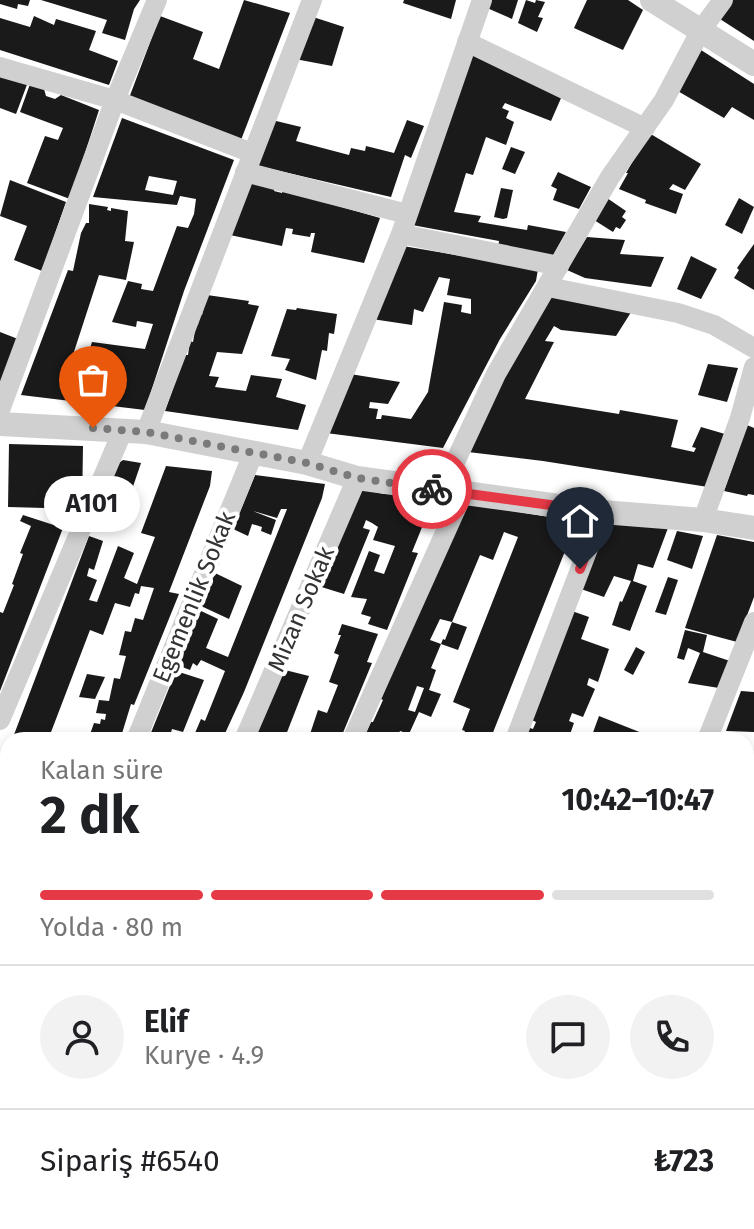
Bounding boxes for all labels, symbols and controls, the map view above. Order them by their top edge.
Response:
pin [59,346,127,428]
icon: bag [71,358,115,402]
courier [392,449,472,529]
icon: bike [410,467,454,511]
callout: A101 [45,476,141,532]
pin [546,487,614,569]
text: A101 [66,488,118,519]
icon: home [558,499,602,543]
street label: Egemenlik Sokak [147,507,241,687]
street label: Mizan Sokak [262,541,340,676]
text: Kalan süre [40,755,163,786]
text: 10:42–10:47 [561,782,714,818]
text: 2 dk [40,784,139,847]
text: Yolda · 80 m [40,912,183,943]
button: person [40,995,124,1079]
button: chat [526,995,610,1079]
button: phone [630,995,714,1079]
text: Elif [144,1004,188,1040]
text: Kurye · 4.9 [144,1040,264,1071]
text: Sipariş #6540 [40,1143,220,1179]
text: ₺723 [653,1143,714,1179]

